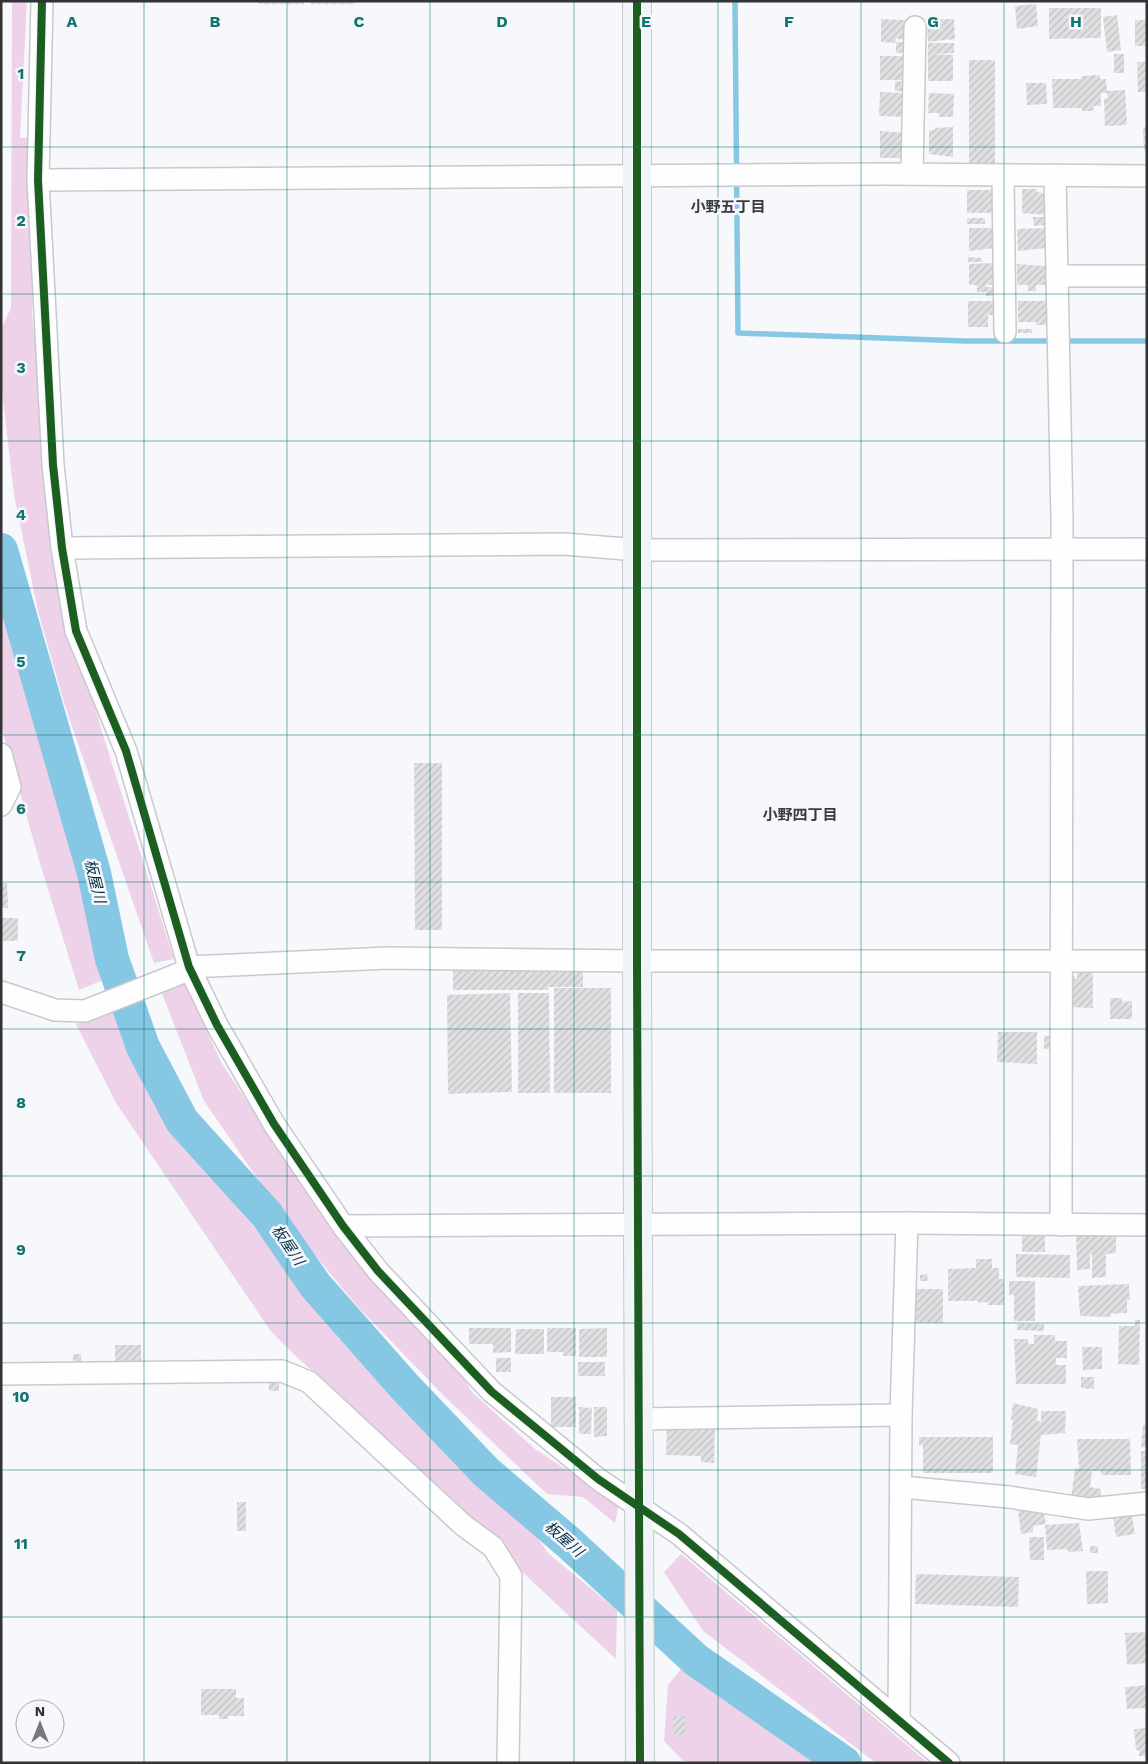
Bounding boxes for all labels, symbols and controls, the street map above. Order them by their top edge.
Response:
text: A [67,12,78,31]
text: B [210,12,221,31]
text: C [354,12,365,31]
text: D [496,12,508,31]
text: E [641,12,651,31]
text: F [784,12,794,31]
text: G [927,12,939,31]
text: H [1070,12,1082,31]
text: 1 [18,64,24,83]
district label: 小野五丁目 [690,198,766,216]
text: 2 [16,211,26,230]
text: 3 [16,358,26,377]
text: 4 [16,505,26,524]
text: 5 [16,652,26,671]
text: 6 [16,799,26,818]
district label: 小野四丁目 [762,806,838,824]
water label: 板屋川 [81,857,110,907]
text: 7 [16,946,26,965]
text: 8 [16,1093,26,1112]
water label: 板屋川 [268,1221,309,1270]
text: 9 [16,1240,26,1259]
text: 10 [12,1387,30,1406]
water label: 板屋川 [541,1517,588,1562]
text: 11 [14,1534,28,1553]
north arrow [15,1699,65,1749]
text: N [35,1703,45,1719]

